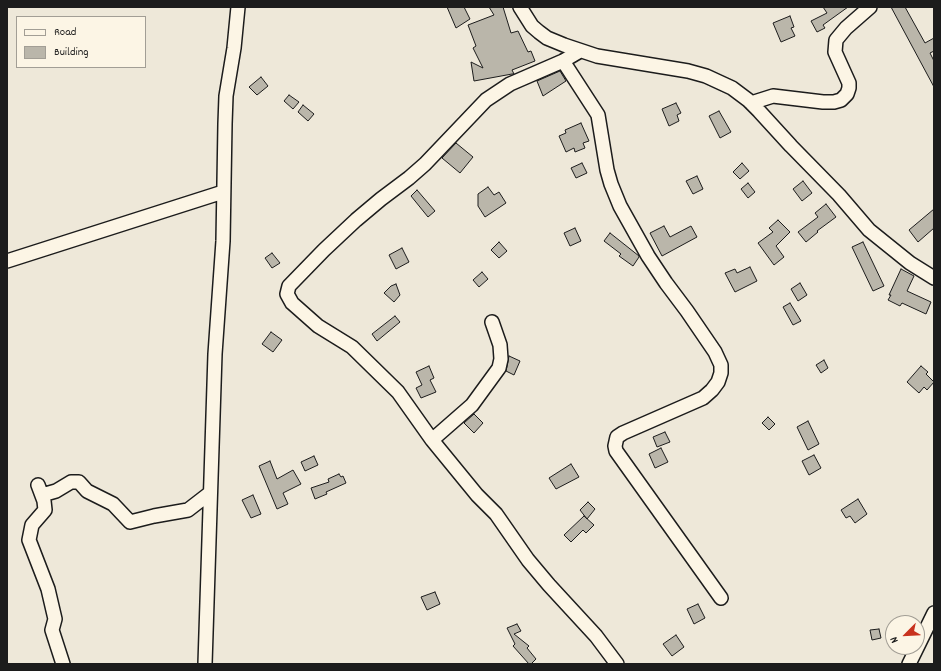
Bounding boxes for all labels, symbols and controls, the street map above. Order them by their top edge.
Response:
legend [16,16,146,68]
text: Road [54,24,76,41]
text: Building [54,44,89,61]
north arrow [885,615,925,655]
text: N [887,634,903,645]

